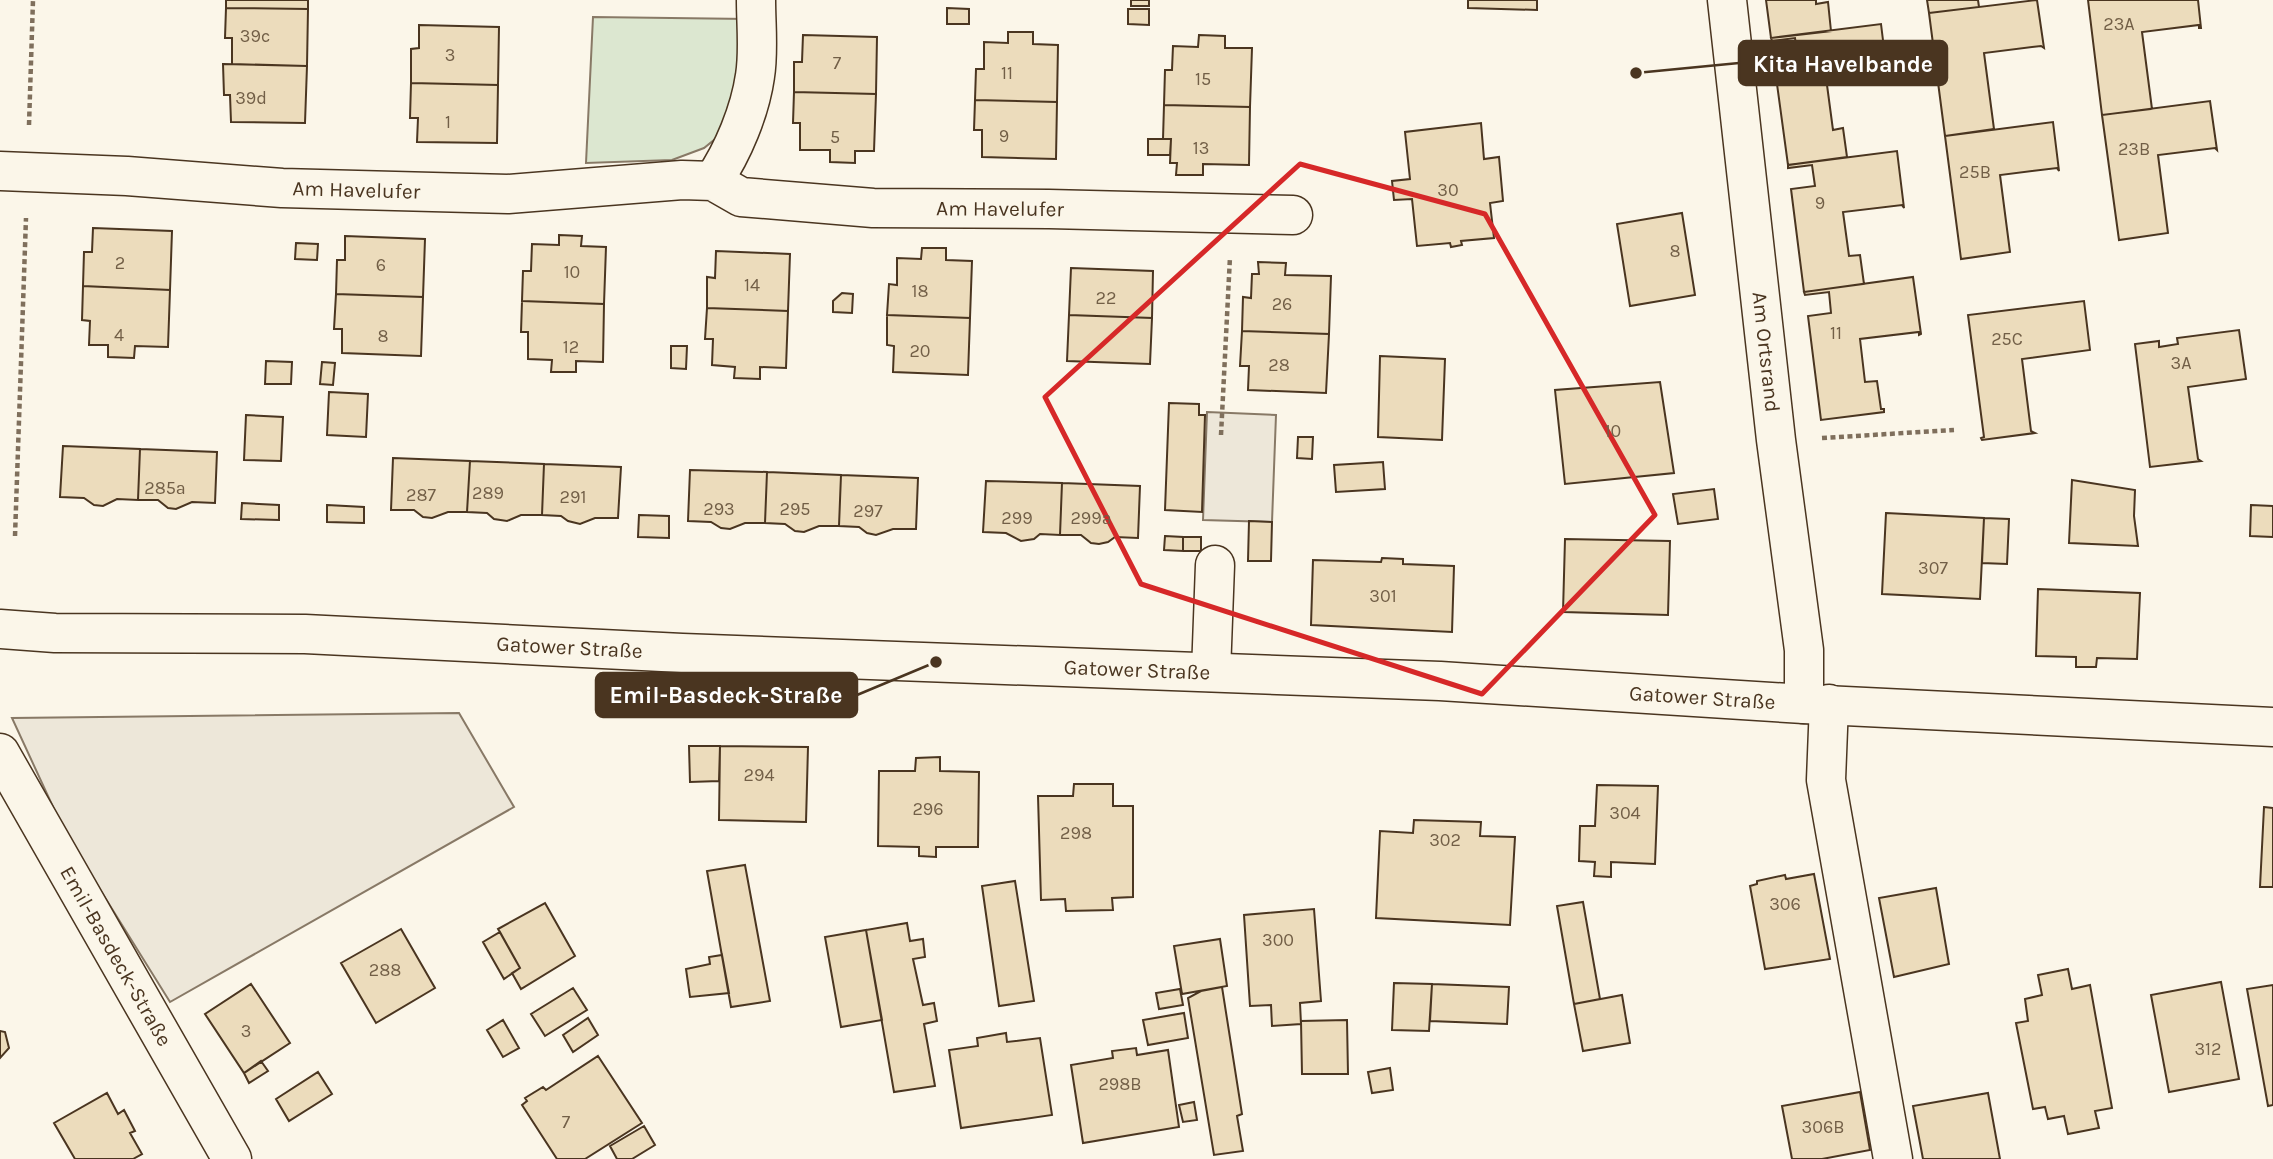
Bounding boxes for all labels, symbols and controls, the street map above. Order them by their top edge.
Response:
house number: 23A [2103,13,2135,35]
house number: 39c [240,25,270,47]
callout: Kita Havelbande [1739,41,1947,85]
house number: 3 [445,44,455,66]
text: Kita Havelbande [1753,51,1933,78]
house number: 7 [833,52,842,74]
house number: 11 [1001,62,1013,84]
house number: 15 [1195,68,1211,90]
house number: 39d [235,87,267,109]
house number: 1 [445,111,451,133]
house number: 9 [999,125,1009,147]
house number: 5 [830,126,840,148]
house number: 13 [1193,137,1209,159]
house number: 23B [2118,138,2150,160]
house number: 25B [1959,161,1991,183]
street label: Am Havelufer [292,176,421,204]
house number: 30 [1437,179,1459,201]
house number: 9 [1815,192,1825,214]
street label: Am Havelufer [936,196,1065,221]
house number: 8 [1669,240,1681,262]
house number: 2 [115,252,125,274]
house number: 6 [376,254,386,276]
house number: 10 [564,261,580,283]
house number: 14 [744,274,760,296]
house number: 18 [911,280,929,302]
house number: 22 [1096,287,1116,309]
street label: Am Ortsrand [1748,290,1785,413]
house number: 26 [1272,293,1292,315]
house number: 11 [1830,322,1842,344]
house number: 4 [114,324,124,346]
house number: 8 [377,325,389,347]
house number: 25C [1991,328,2023,350]
house number: 12 [563,336,579,358]
house number: 20 [909,340,931,362]
house number: 3A [2171,352,2191,374]
house number: 28 [1268,354,1290,376]
house number: 10 [1605,420,1621,442]
house number: 285a [144,477,186,499]
house number: 289 [472,482,504,504]
house number: 287 [406,484,437,506]
house number: 291 [560,486,586,508]
house number: 293 [703,498,735,520]
house number: 295 [779,498,811,520]
house number: 297 [853,500,883,522]
house number: 299 [1001,507,1033,529]
house number: 299a [1070,507,1112,529]
house number: 307 [1918,557,1948,579]
house number: 301 [1369,585,1397,607]
street label: Gatower Straße [496,632,643,663]
street label: Gatower Straße [1063,655,1211,685]
callout: Emil-Basdeck-Straße [596,673,857,717]
street label: Gatower Straße [1628,681,1776,714]
text: Emil-Basdeck-Straße [610,682,842,709]
house number: 294 [744,764,774,786]
house number: 296 [912,798,944,820]
house number: 304 [1609,802,1641,824]
house number: 298 [1060,822,1092,844]
house number: 302 [1429,829,1461,851]
street label: Emil-Basdeck-Straße [55,862,177,1050]
house number: 306 [1769,893,1801,915]
house number: 300 [1262,929,1294,951]
house number: 288 [369,959,401,981]
house number: 3 [241,1020,251,1042]
house number: 312 [2194,1038,2222,1060]
house number: 298B [1098,1073,1142,1095]
house number: 7 [562,1111,571,1133]
house number: 306B [1802,1116,1844,1138]

